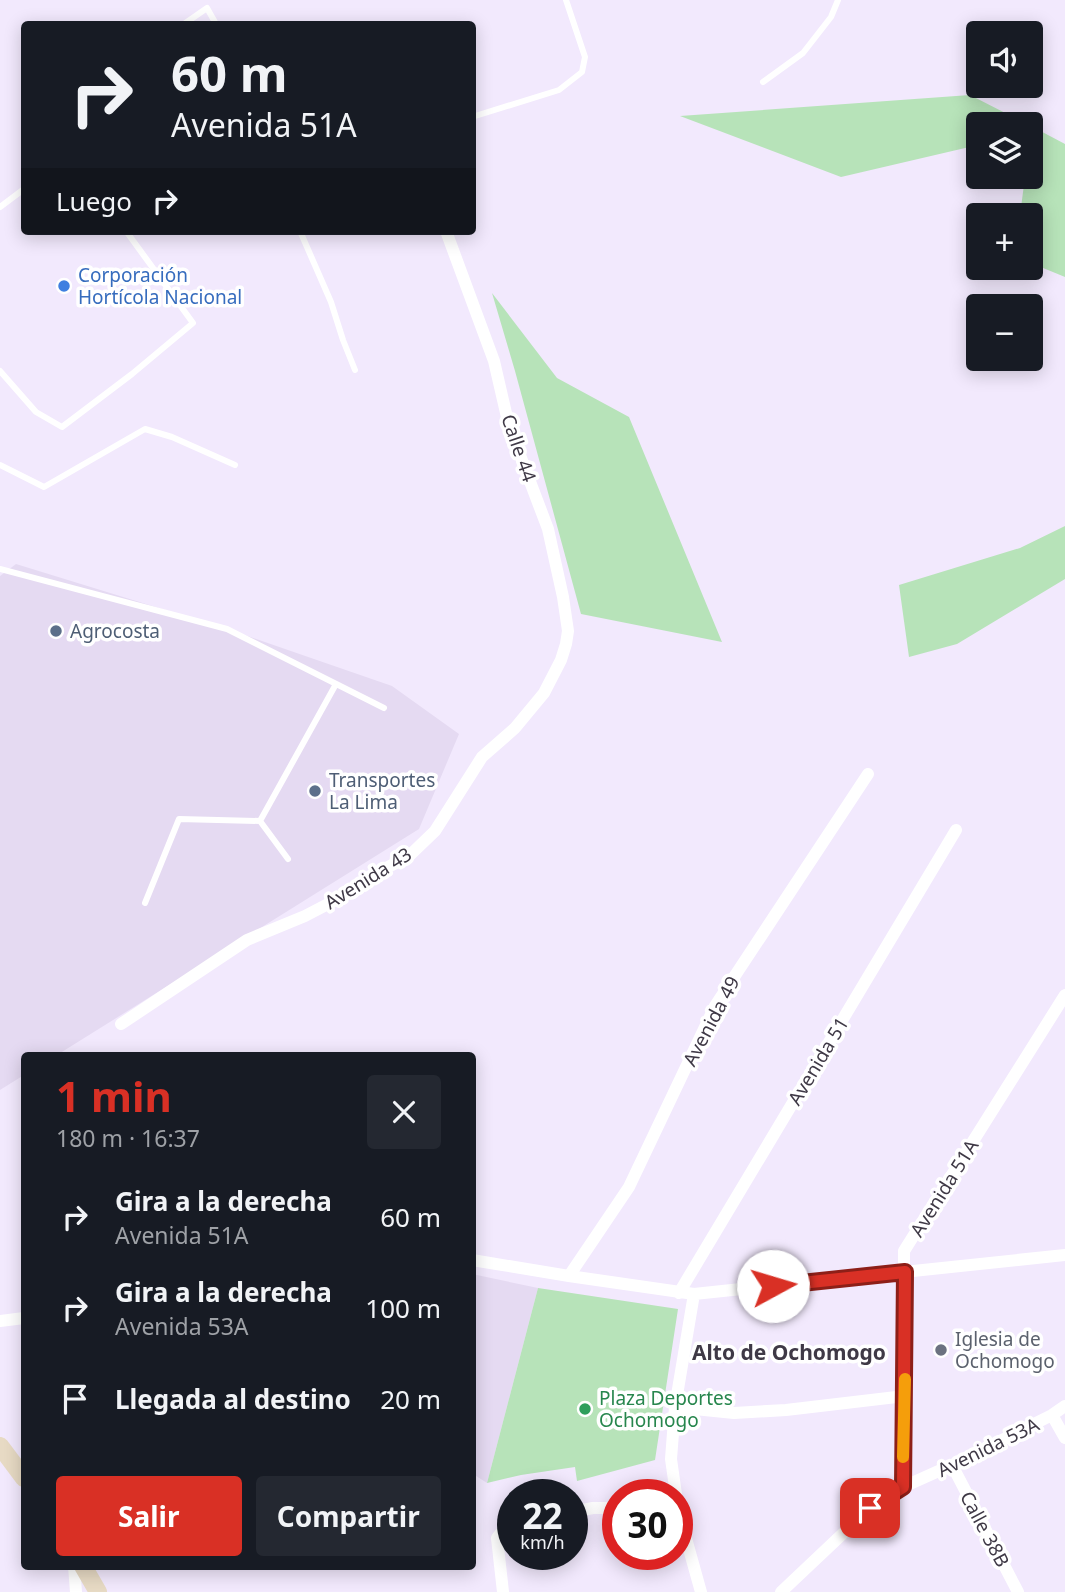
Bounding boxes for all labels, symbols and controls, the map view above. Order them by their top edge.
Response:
map controls [966,21,1043,371]
button: sound [966,21,1043,98]
text: 60 m [171,40,288,106]
icon: right [56,49,147,140]
text: Avenida 51A [171,103,357,146]
button: layers [966,112,1043,189]
icon: right [146,182,184,220]
text: Luego [56,183,132,219]
button: + [966,203,1043,280]
place label: Corporación Hortícola Nacional [78,262,242,310]
marker: Corporación Hortícola Nacional [56,278,72,294]
button: − [966,294,1043,371]
street label: Calle 44 [495,411,543,485]
place label: Agrocosta [70,618,160,644]
marker: Agrocosta [48,623,64,639]
place label: Transportes La Lima [329,767,435,815]
marker: Transportes La Lima [307,783,323,799]
street label: Avenida 43 [319,841,417,915]
street label: Avenida 49 [676,972,746,1070]
street label: Avenida 51 [782,1012,854,1110]
text: 1 min [56,1067,172,1124]
button: close [367,1075,441,1149]
text: 180 m · 16:37 [56,1122,200,1154]
street label: Avenida 51A [904,1134,985,1242]
text: Gira a la derecha [115,1183,332,1219]
icon: right [56,1198,94,1236]
text: 60 m [380,1199,441,1235]
text: Avenida 51A [115,1219,249,1251]
position arrow [736,1249,810,1323]
text: Gira a la derecha [115,1274,332,1310]
icon: right [56,1289,94,1327]
text: 100 m [365,1290,441,1326]
text: Avenida 53A [115,1310,249,1342]
place label: Iglesia de Ochomogo [955,1326,1055,1374]
district label: Alto de Ochomogo [692,1338,886,1366]
marker: Iglesia de Ochomogo [933,1342,949,1358]
icon: arrive [56,1380,94,1418]
text: Llegada al destino [115,1381,351,1417]
text: 20 m [380,1381,441,1417]
place label: Plaza Deportes Ochomogo [599,1385,733,1433]
marker: Plaza Deportes Ochomogo [577,1401,593,1417]
street label: Avenida 53A [933,1411,1044,1483]
button: Salir [56,1476,242,1556]
button: Compartir [256,1476,441,1556]
pin [840,1478,900,1538]
speed limit sign: 30 [602,1479,693,1570]
street label: Calle 38B [954,1487,1016,1571]
icon: arrive [851,1489,889,1527]
text: 22 [522,1492,563,1539]
text: km/h [520,1530,565,1554]

